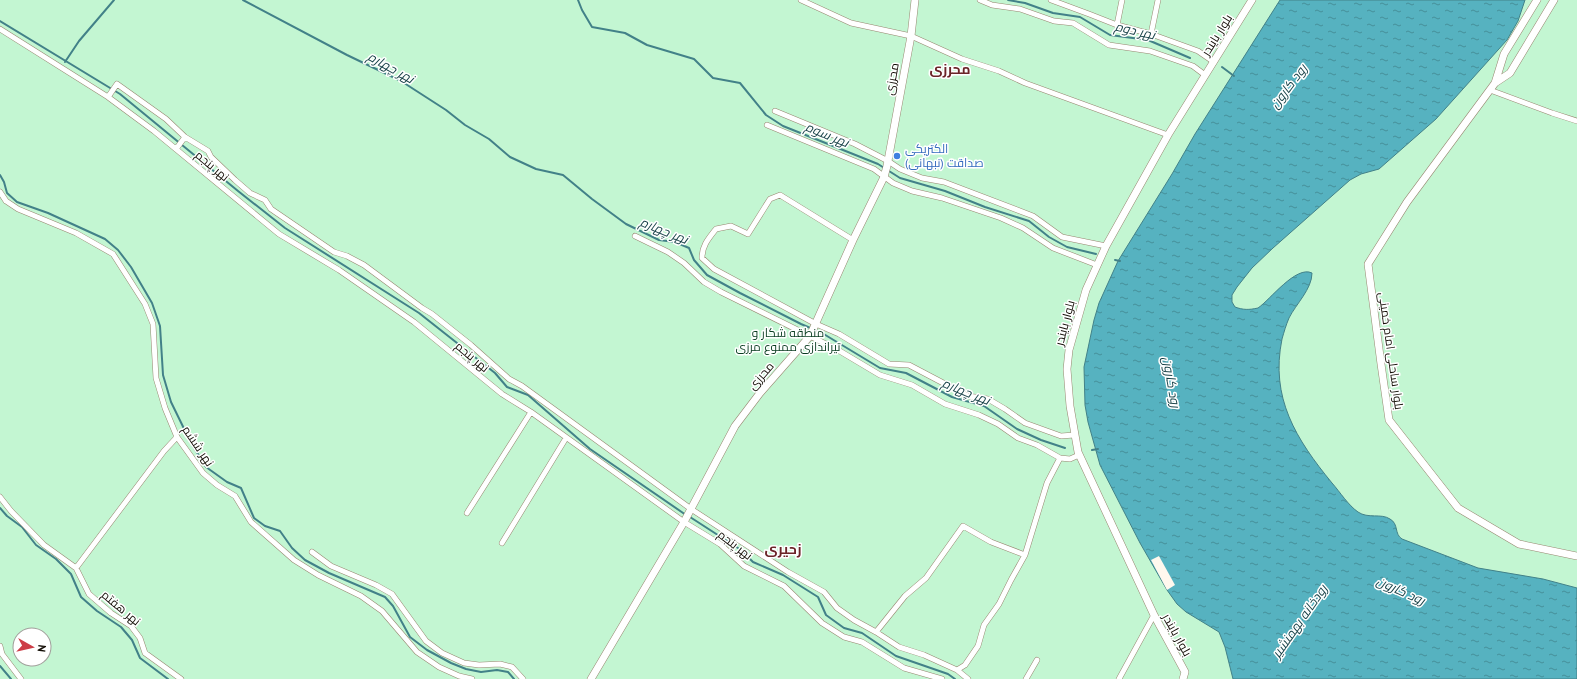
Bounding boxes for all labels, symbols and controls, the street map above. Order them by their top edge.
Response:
street label: بلوار بایندر [1197,11,1235,59]
water label: نهر دوم [1112,17,1158,45]
water label: نهر چهارم [363,47,418,89]
water label: رود کارون [1266,59,1312,112]
district label: محرزی [930,60,970,78]
street label: محرزی [881,62,902,96]
water label: نهر سوم [801,118,853,152]
place label: الکتریکی صداقت (نبهانی) [905,141,984,170]
street label: نهر پنجم [191,147,232,186]
marker: الکتریکی صداقت (نبهانی) [892,151,902,161]
water label: نهر چهارم [636,213,692,249]
street label: بلوار ساحلی امام خمینی [1375,291,1407,411]
street label: بلوار بایندر [1051,298,1078,348]
park label: منطقه شکار و تیراندازی ممنوع مرزی [736,325,841,355]
street label: نهر پنجم [451,338,492,377]
water label: رود کارون [1159,355,1185,410]
street label: محرزی [744,359,777,393]
water label: نهر چهارم [938,374,994,410]
street label: نهر ششم [178,422,218,470]
street label: نهر پنجم [714,526,756,564]
district label: زحیری [765,540,801,558]
water label: رود کارون [1374,572,1429,609]
water label: رودخانه بهمنشیر [1267,580,1332,663]
street label: نهر هفتم [98,587,144,629]
street label: بلوار بایندر [1159,610,1195,659]
north arrow [12,627,52,667]
text: N [34,644,49,653]

